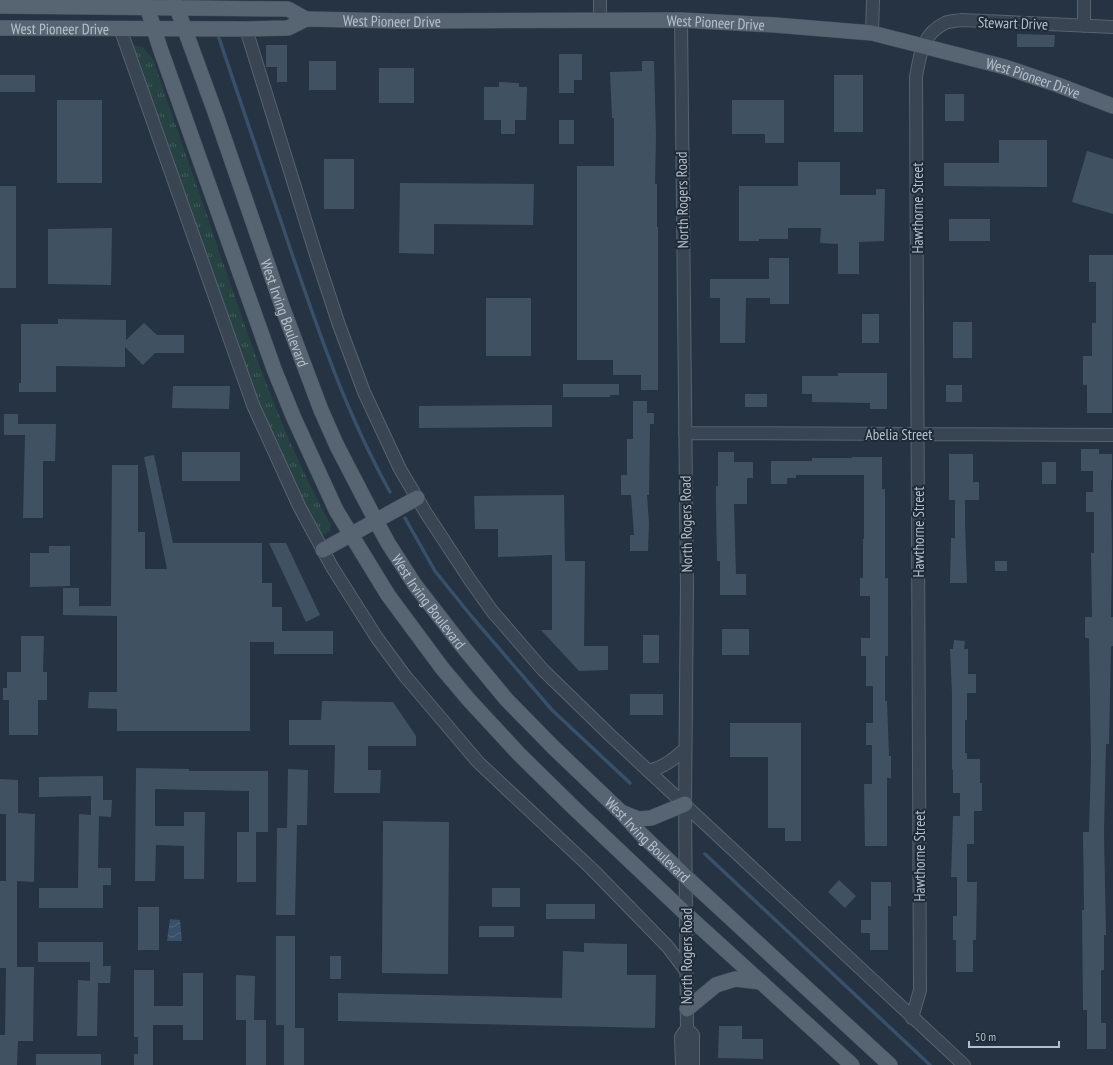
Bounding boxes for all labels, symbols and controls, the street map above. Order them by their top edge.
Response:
street label: West Pioneer Drive [343,10,441,31]
street label: West Pioneer Drive [667,10,765,34]
street label: Stewart Drive [977,12,1049,34]
street label: West Pioneer Drive [11,19,109,38]
street label: West Pioneer Drive [984,53,1083,102]
street label: North Rogers Road [672,152,692,248]
street label: Hawthorne Street [908,162,927,254]
street label: West Irving Boulevard [257,257,313,369]
street label: Abelia Street [866,425,932,444]
street label: North Rogers Road [676,476,696,572]
street label: Hawthorne Street [909,486,928,578]
street label: West Irving Boulevard [388,550,470,653]
street label: West Irving Boulevard [601,793,695,886]
street label: Hawthorne Street [910,810,929,902]
street label: North Rogers Road [677,908,696,1004]
scale bar [969,1023,1059,1049]
text: 50 m [975,1029,996,1044]

